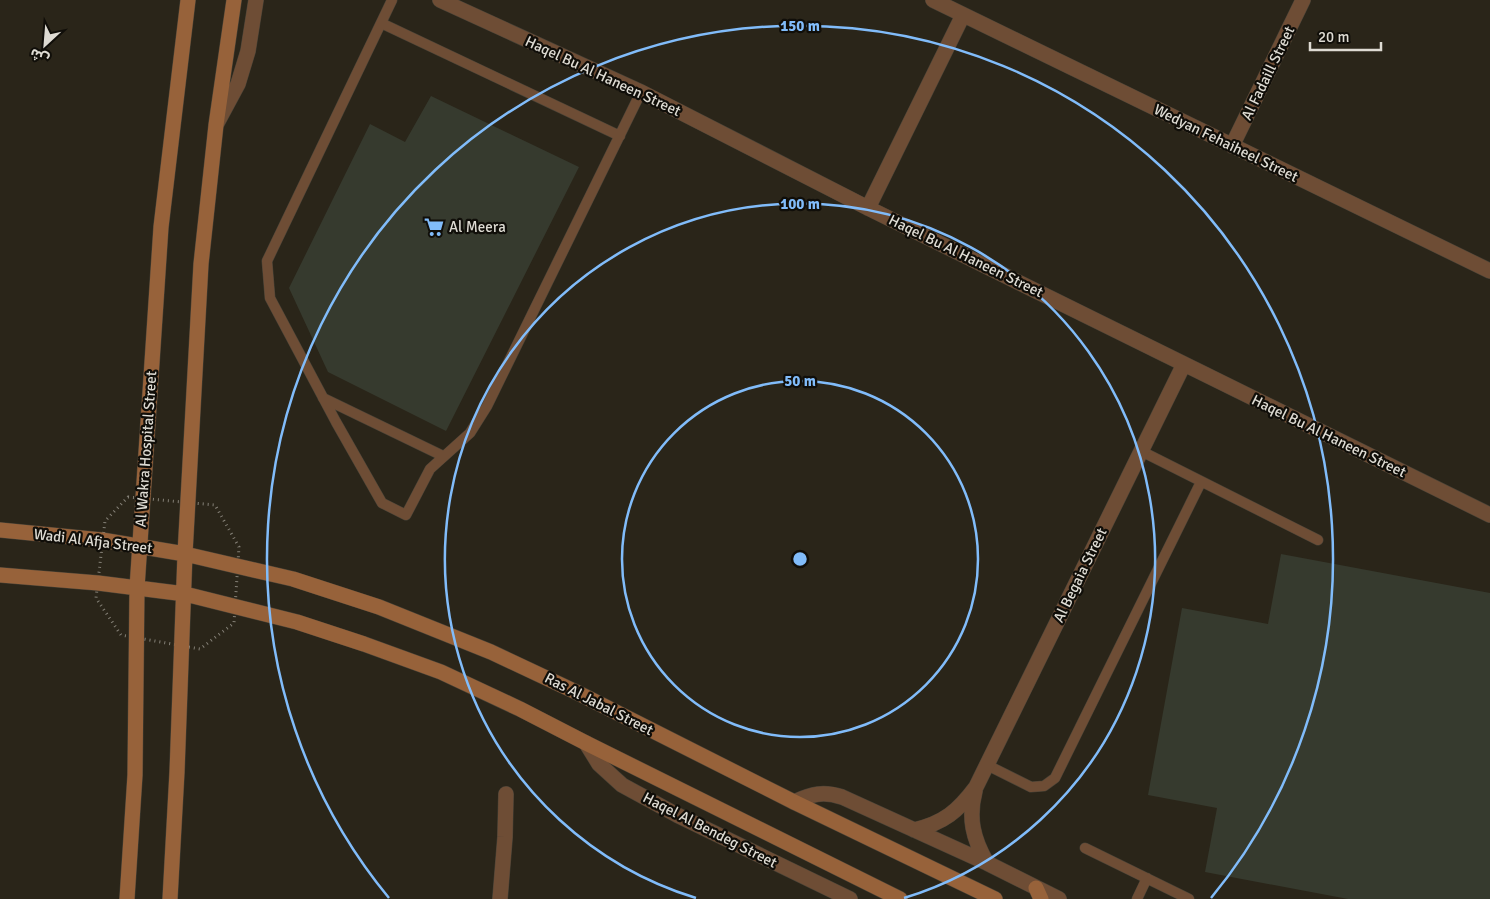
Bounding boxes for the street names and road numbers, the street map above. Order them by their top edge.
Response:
street label: Al Fadaill Street [1237,23,1299,123]
street label: Haqel Bu Al Haneen Street [522,32,684,120]
street label: Wedyan Fehaiheel Street [1151,100,1301,186]
street label: Haqel Bu Al Haneen Street [886,211,1046,301]
street label: Al Wakra Hospital Street [132,370,160,528]
street label: Haqel Bu Al Haneen Street [1249,391,1409,481]
street label: Wadi Al Afja Street [33,525,153,557]
street label: Al Begaia Street [1049,525,1111,625]
street label: Ras Al Jabal Street [542,669,656,739]
street label: Haqel Al Bendeg Street [640,788,780,872]

